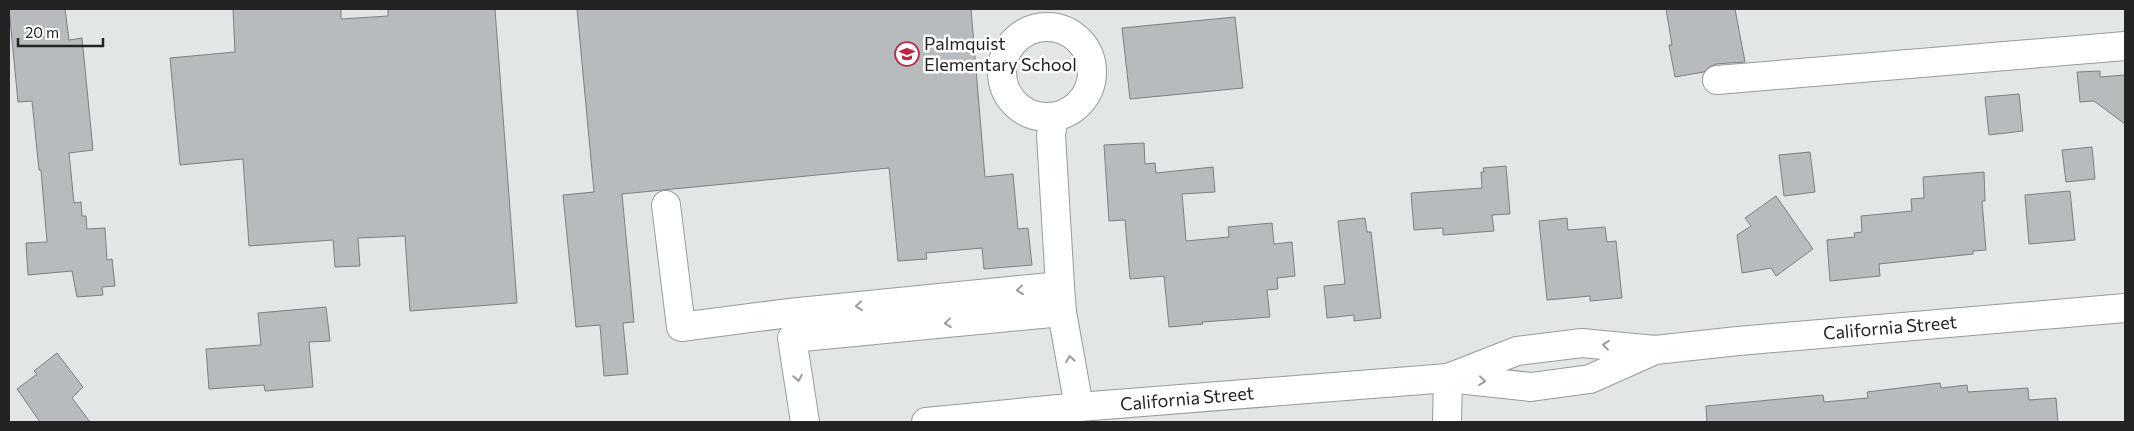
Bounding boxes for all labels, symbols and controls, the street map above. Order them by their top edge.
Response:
scale bar [18,15,102,47]
text: 20 m [25,23,59,41]
place label: Palmquist Elementary School [924,32,1077,75]
school or university icon: Palmquist Elementary School [894,41,920,67]
one-way arrow [1016,284,1024,295]
one-way arrow [854,300,862,311]
street label: California Street [1822,310,1958,344]
one-way arrow [944,317,952,328]
one-way arrow [1602,340,1610,351]
one-way arrow [1066,355,1076,364]
one-way arrow [793,374,803,383]
one-way arrow [1478,375,1486,386]
street label: California Street [1119,381,1255,415]

